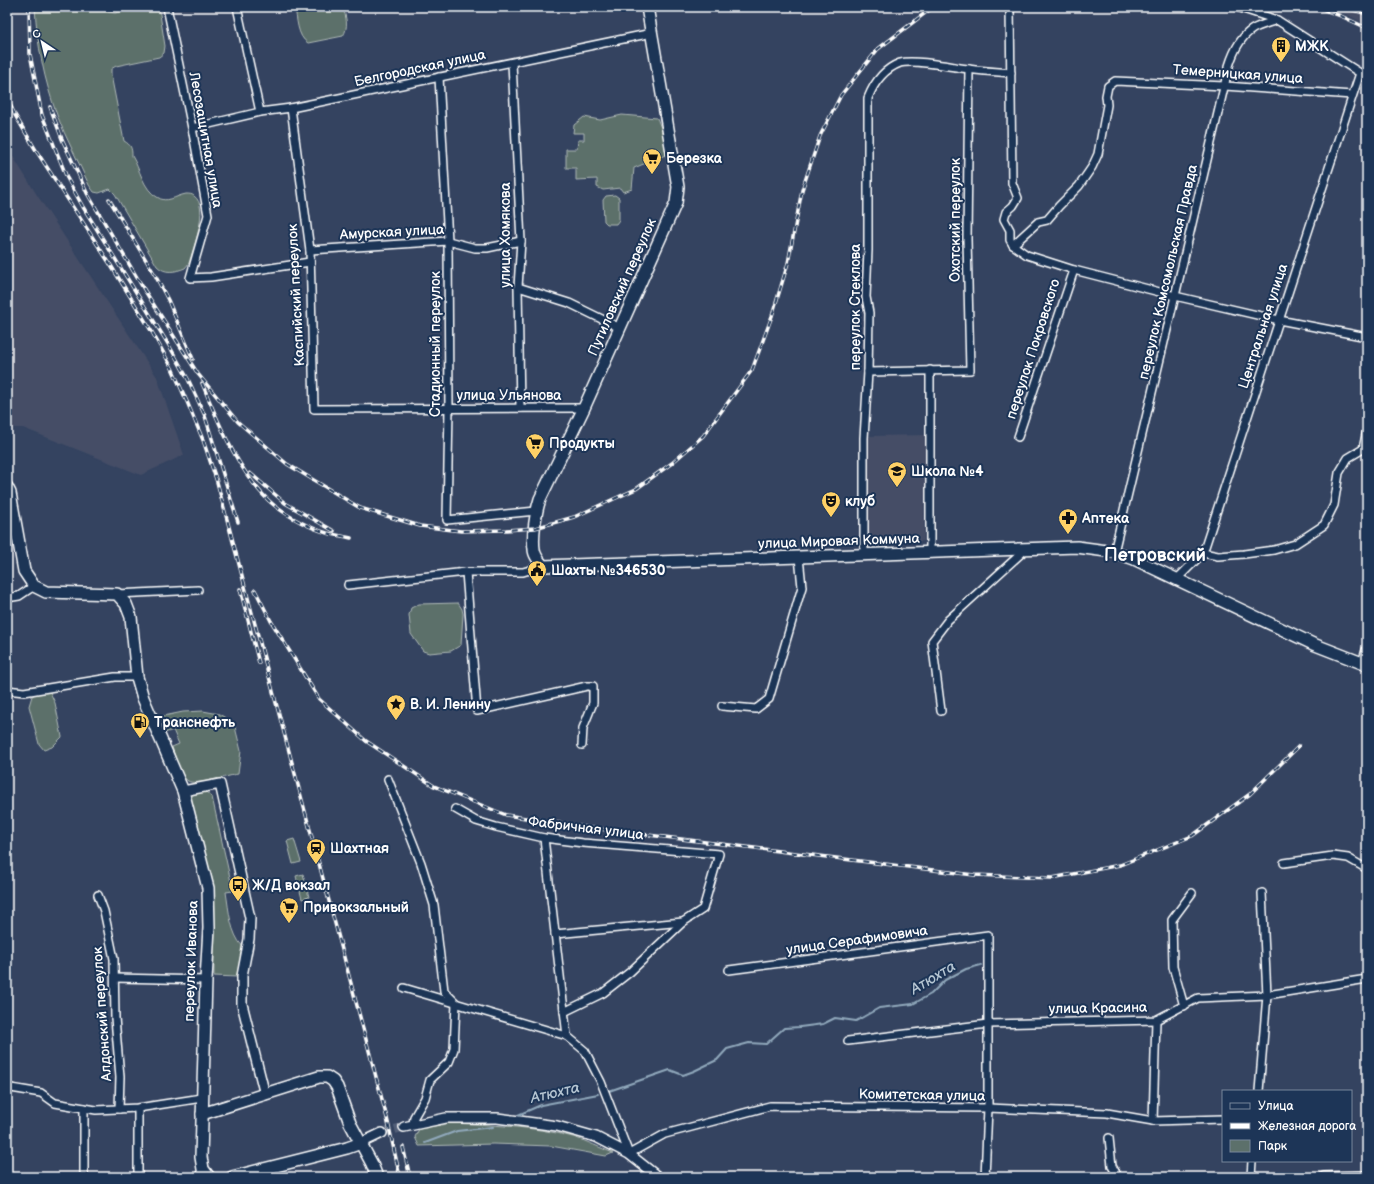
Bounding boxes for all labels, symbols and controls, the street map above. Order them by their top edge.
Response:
north arrow [22,22,62,62]
text: С [30,27,44,42]
building icon: МЖК [1270,35,1292,63]
place label: МЖК [1295,38,1329,55]
street label: Белгородская улица [353,46,488,90]
street label: Темерницкая улица [1172,61,1304,87]
street label: Лесозащитная улица [185,70,226,210]
supermarket icon: Березка [641,147,663,175]
place label: Березка [666,150,723,167]
street label: Охотский переулок [947,157,964,282]
street label: переулок Комсомольская Правда [1135,162,1201,381]
street label: улица Хомякова [497,182,514,288]
street label: Путиловский переулок [584,215,660,358]
street label: Амурская улица [338,221,445,243]
street label: Каспийский переулок [284,223,308,367]
street label: переулок Стеклова [847,243,864,370]
street label: Центральная улица [1235,261,1291,391]
street label: Стадионный переулок [427,270,444,417]
street label: переулок Покровского [1002,277,1064,421]
street label: улица Ульянова [456,387,562,404]
supermarket icon: Продукты [524,432,546,460]
place label: Продукты [549,435,615,452]
school or university icon: Школа №4 [886,460,908,488]
place label: Школа №4 [911,463,984,480]
theatre icon: клуб [820,490,842,518]
place label: клуб [845,493,875,510]
pharmacy icon: Аптека [1057,507,1079,535]
place label: Аптека [1081,510,1130,527]
street label: улица Мировая Коммуна [758,530,921,552]
district label: Петровский [1104,545,1206,566]
public building icon: Шахты №346530 [526,559,548,587]
place label: Шахты №346530 [551,562,666,579]
place icon: В. И. Ленину [385,693,407,721]
place label: В. И. Ленину [410,696,491,713]
fuel station icon: Транснефть [129,711,151,739]
place label: Транснефть [154,714,236,731]
street label: Фабричная улица [527,812,645,844]
station icon: Шахтная [305,837,327,865]
place label: Шахтная [330,840,389,857]
bus stop icon: Ж/Д вокзал [227,874,249,902]
place label: Ж/Д вокзал [252,877,330,894]
supermarket icon: Привокзальный [278,896,300,924]
street label: переулок Иванова [180,899,202,1022]
place label: Привокзальный [303,899,409,916]
street label: улица Серафимовича [785,922,930,958]
street label: Алдонский переулок [89,946,115,1083]
water label: Атюхта [906,957,959,1000]
street label: улица Красина [1049,999,1148,1017]
water label: Атюхта [528,1078,582,1108]
street label: Комитетская улица [859,1085,986,1105]
legend [1222,1090,1352,1162]
text: Улица [1258,1099,1294,1114]
text: Железная дорога [1258,1119,1356,1134]
text: Парк [1258,1139,1288,1154]

